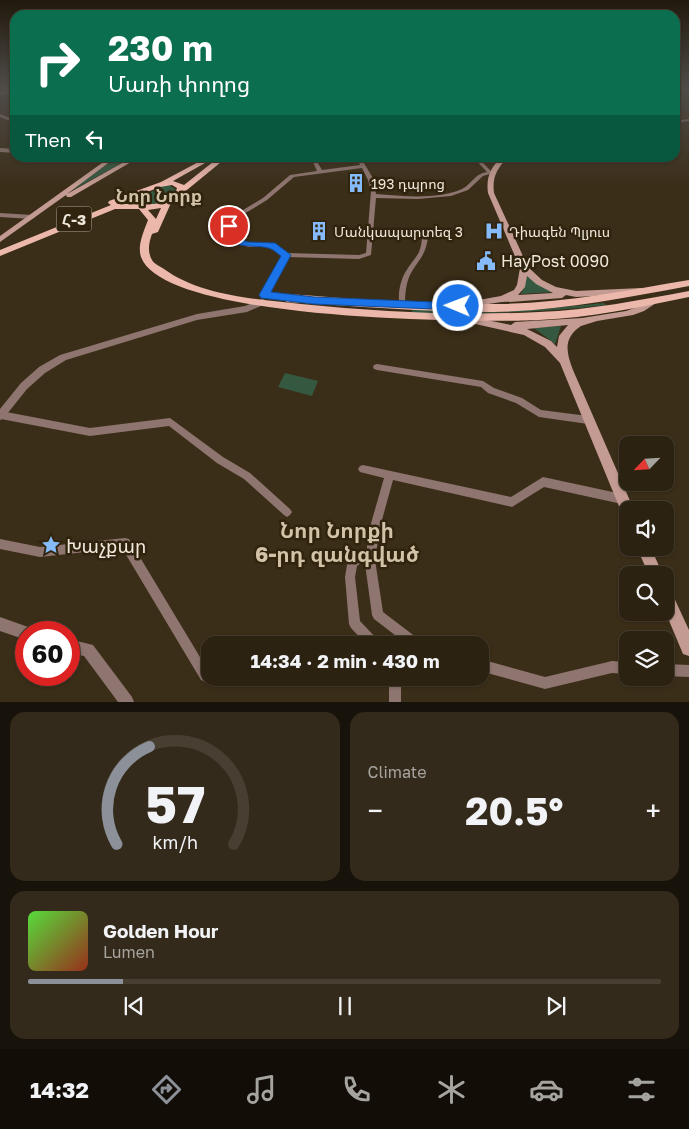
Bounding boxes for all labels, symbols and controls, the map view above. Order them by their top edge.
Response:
text: 230 m [108,27,213,69]
icon: right [25,30,90,95]
text: Մառի փողոց [108,70,250,97]
icon: left [81,125,109,153]
text: Then [25,128,71,151]
building icon: 193 դպրոց [345,172,367,194]
place label: 193 դպրոց [371,175,445,192]
district label: Նոր Նորք [116,184,202,206]
pin [208,205,250,247]
road number: Հ-3 [56,206,92,232]
icon: arrive [215,212,243,240]
building icon: Մանկապարտեզ 3 [308,220,330,242]
hospital icon: Դիագեն Պլյուս [483,220,505,242]
place label: Մանկապարտեզ 3 [334,223,463,240]
place label: Դիագեն Պլյուս [509,223,610,240]
public building icon: HayPost 0090 [475,250,497,272]
place label: HayPost 0090 [501,251,609,271]
position arrow [431,279,483,331]
north arrow [619,436,674,491]
map controls [619,436,674,686]
button: sound [619,501,674,556]
district label: Նոր Նորքի 6-րդ զանգված [255,517,419,567]
place icon: Խաչքար [40,534,62,556]
place label: Խաչքար [66,534,146,558]
button: search [619,566,674,621]
speed limit sign: 60 [15,621,80,686]
button: layers [619,631,674,686]
text: 14:34 · 2 min · 430 m [250,649,440,672]
text: Climate [368,762,427,782]
text: 57 [145,772,205,834]
text: 20.5° [465,788,563,833]
text: − [368,794,383,827]
text: + [646,794,661,827]
text: km/h [152,831,197,853]
text: Golden Hour [103,919,218,942]
text: Lumen [103,942,155,962]
icon: previous [120,992,148,1020]
icon: pause [331,992,359,1020]
icon: next [542,992,570,1020]
icon: directions [149,1072,184,1107]
icon: music [244,1072,279,1107]
icon: phone [339,1072,374,1107]
icon: climate [434,1072,469,1107]
icon: car [529,1072,564,1107]
icon: filters [624,1072,659,1107]
text: 14:32 [30,1076,89,1103]

